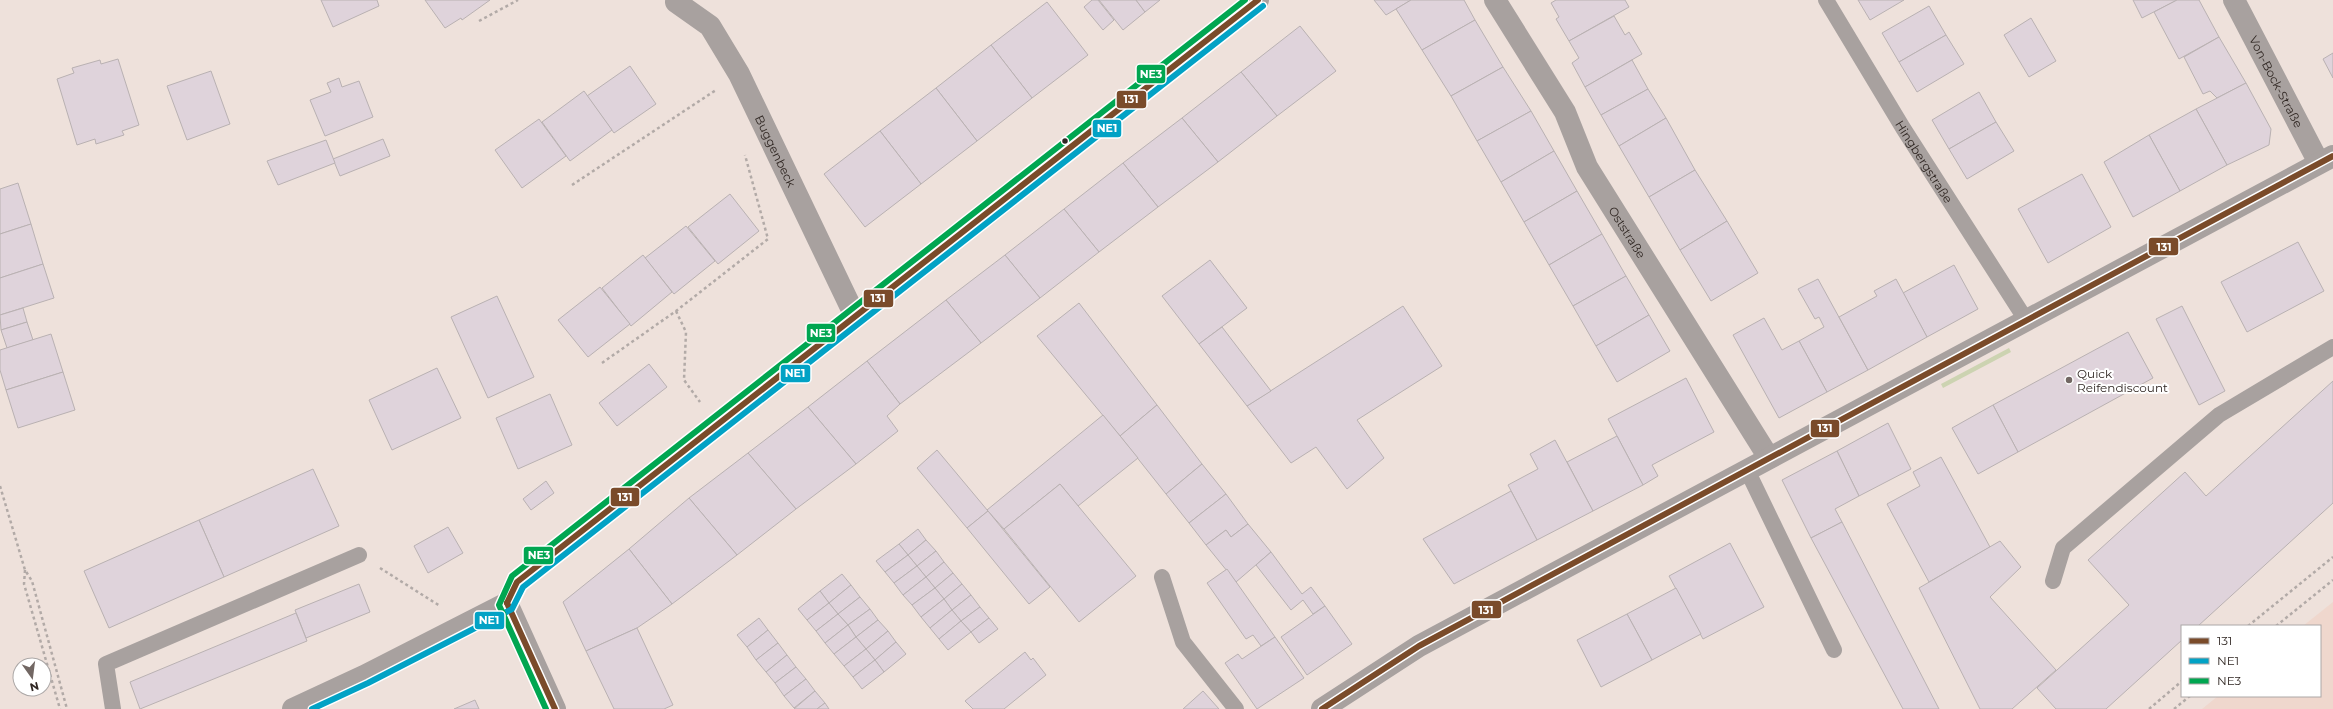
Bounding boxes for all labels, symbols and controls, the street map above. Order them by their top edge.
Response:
street label: Von-Bock-Straße [2246,33,2307,130]
line badge: NE3 [1136,64,1166,84]
text: NE3 [1140,67,1163,81]
line badge: 131 [1116,90,1147,109]
text: 131 [1123,92,1139,106]
street label: Buggenbeck [752,112,800,190]
street label: Hingbergstraße [1892,117,1956,205]
line badge: NE1 [1092,119,1122,138]
text: NE1 [1097,121,1117,135]
unlabelled marker [1060,136,1070,146]
street label: Oststraße [1606,203,1649,261]
line badge: 131 [2148,237,2179,256]
text: 131 [2156,240,2172,254]
line badge: 131 [863,289,894,308]
text: 131 [870,291,886,305]
line badge: NE3 [806,323,836,343]
text: NE3 [810,326,833,340]
line badge: NE1 [780,364,811,383]
text: NE1 [785,366,805,380]
place label: Quick Reifendiscount [2077,366,2168,395]
marker: Quick Reifendiscount [2064,375,2074,385]
line badge: 131 [1810,419,1840,438]
text: 131 [1817,421,1833,435]
line badge: 131 [610,487,640,507]
text: 131 [617,490,633,504]
line badge: NE3 [523,546,554,565]
text: NE3 [528,548,551,562]
line badge: 131 [1471,600,1502,619]
text: 131 [1478,603,1494,617]
line badge: NE1 [474,611,505,630]
text: NE1 [479,613,499,627]
legend [2181,625,2321,697]
text: 131 [2217,633,2232,648]
text: NE1 [2217,653,2239,668]
north arrow [12,657,52,697]
text: NE3 [2217,673,2242,688]
text: N [28,679,40,695]

